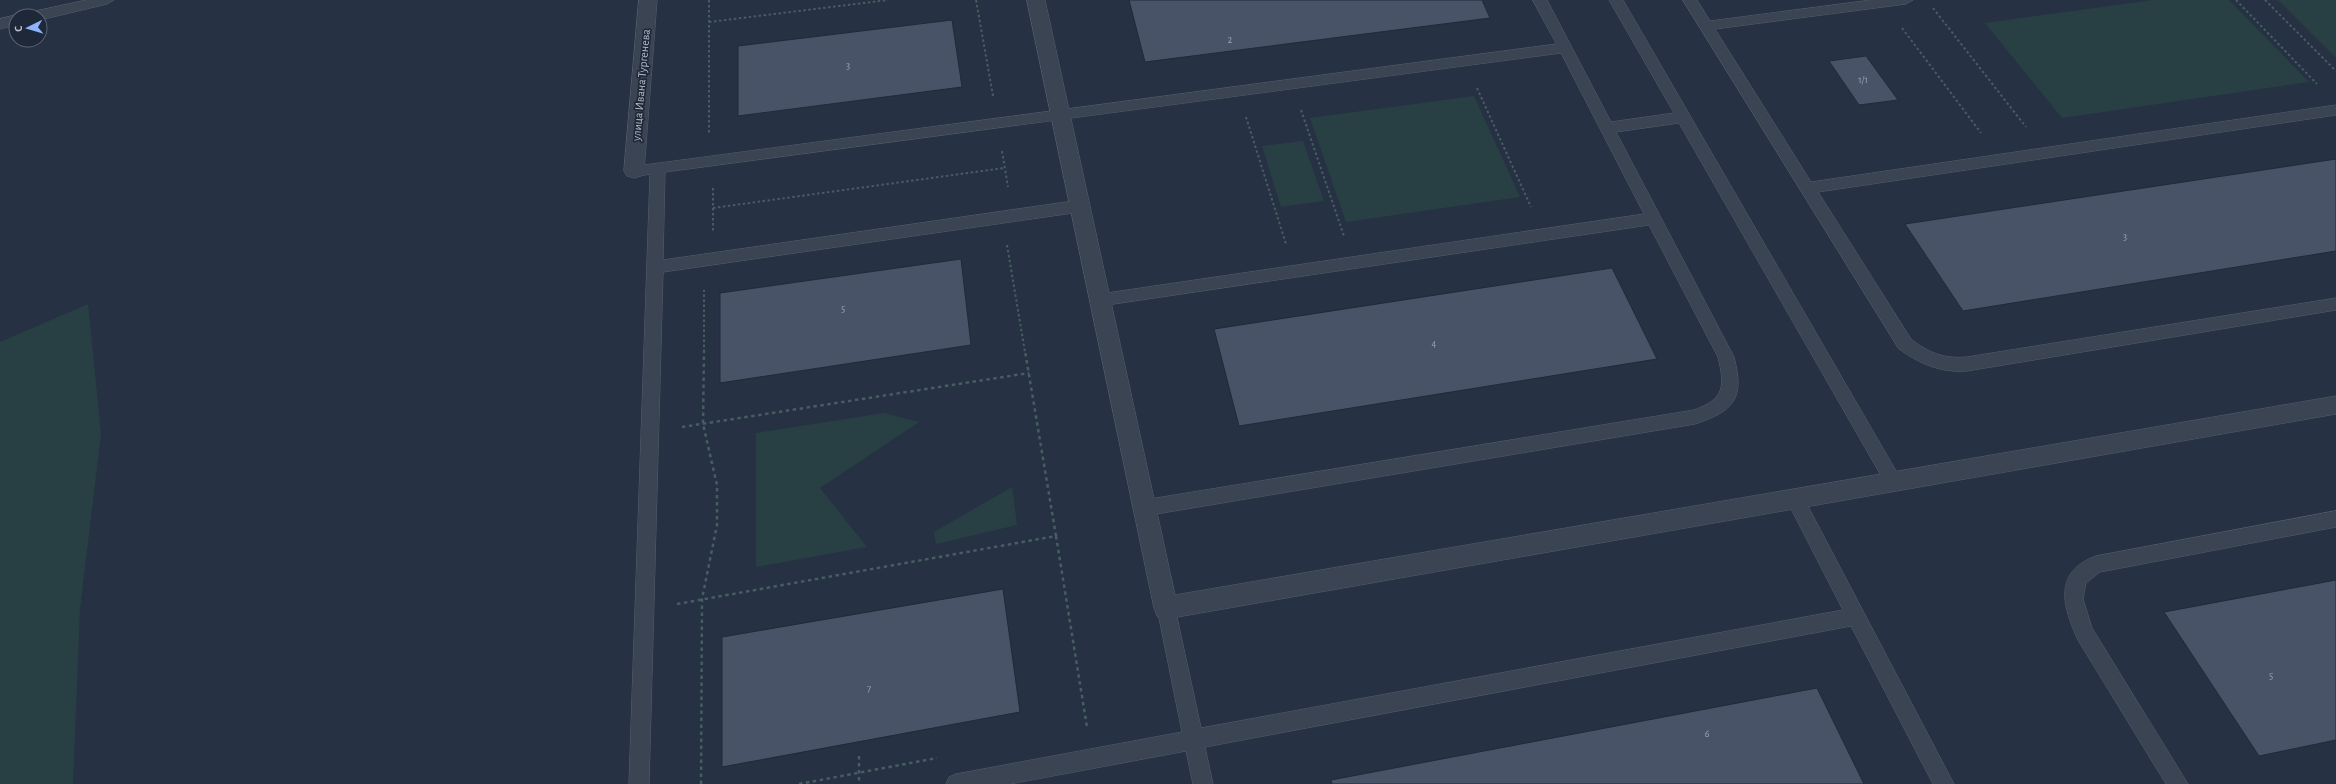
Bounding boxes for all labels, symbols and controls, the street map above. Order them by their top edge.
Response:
north arrow [8,8,48,48]
text: С [13,25,24,32]
street label: улица Ивана Тургенева [630,28,653,142]
house number: 2 [1228,35,1233,45]
house number: 3 [846,61,850,71]
house number: 1/1 [1858,75,1868,85]
house number: 3 [2123,232,2127,242]
house number: 5 [841,304,845,314]
house number: 4 [1432,339,1437,349]
house number: 5 [2269,671,2273,681]
house number: 7 [867,684,871,694]
house number: 6 [1705,729,1710,739]

